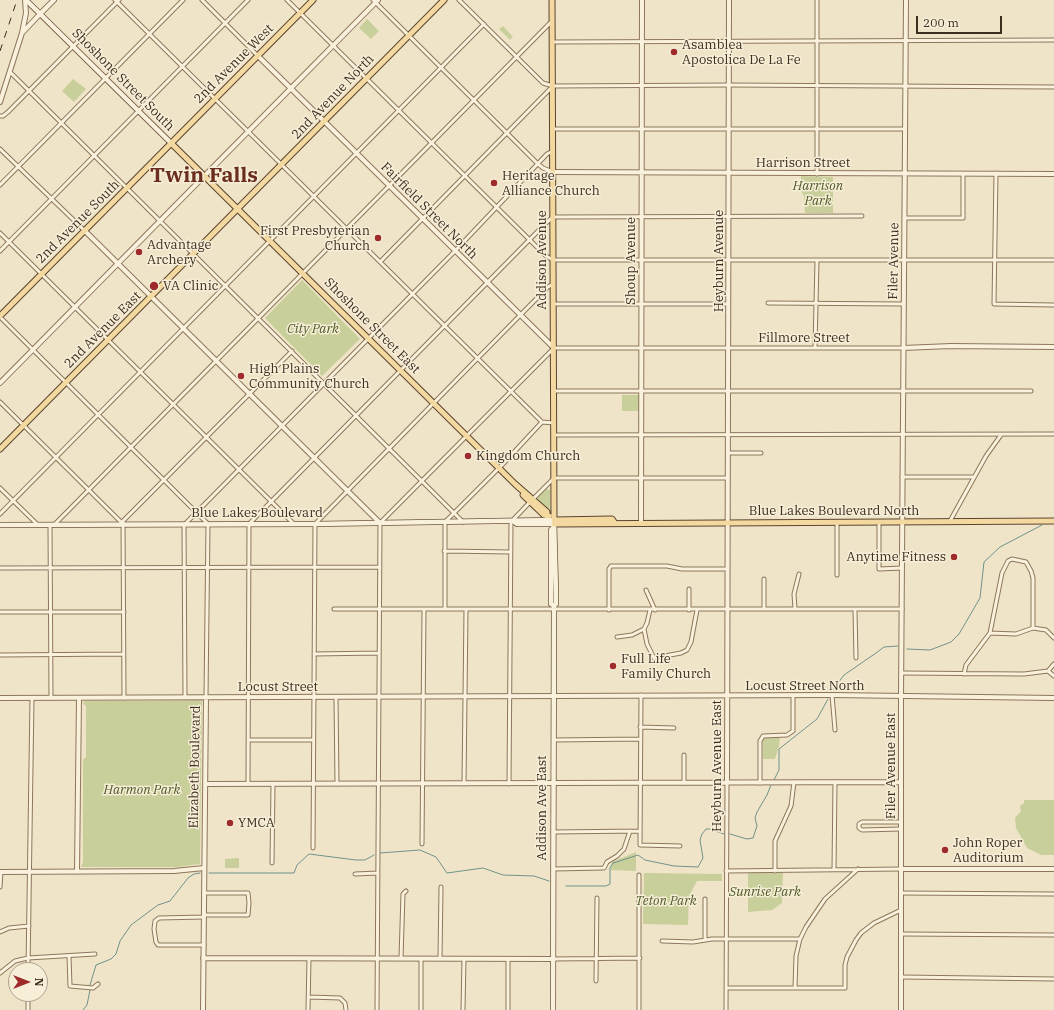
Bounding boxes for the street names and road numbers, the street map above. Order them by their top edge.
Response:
street label: 2nd Avenue West [191,21,277,107]
street label: Shoshone Street South [69,26,177,134]
street label: 2nd Avenue North [289,51,377,143]
street label: Harrison Street [756,155,850,171]
street label: Fairfield Street North [377,159,481,263]
street label: 2nd Avenue South [33,177,123,267]
street label: Addison Avenue [534,210,550,310]
street label: Heyburn Avenue [711,210,727,312]
street label: Shoup Avenue [623,217,639,305]
street label: Filer Avenue [886,222,902,300]
street label: Shoshone Street East [321,275,423,377]
street label: 2nd Avenue East [61,288,145,372]
street label: Fillmore Street [758,330,850,346]
street label: Blue Lakes Boulevard North [749,503,919,519]
street label: Blue Lakes Boulevard [191,505,323,521]
street label: Locust Street North [745,678,865,694]
street label: Locust Street [238,679,318,695]
street label: Heyburn Avenue East [709,700,725,832]
street label: Elizabeth Boulevard [186,705,204,829]
street label: Filer Avenue East [883,713,899,819]
street label: Addison Ave East [534,755,550,861]

